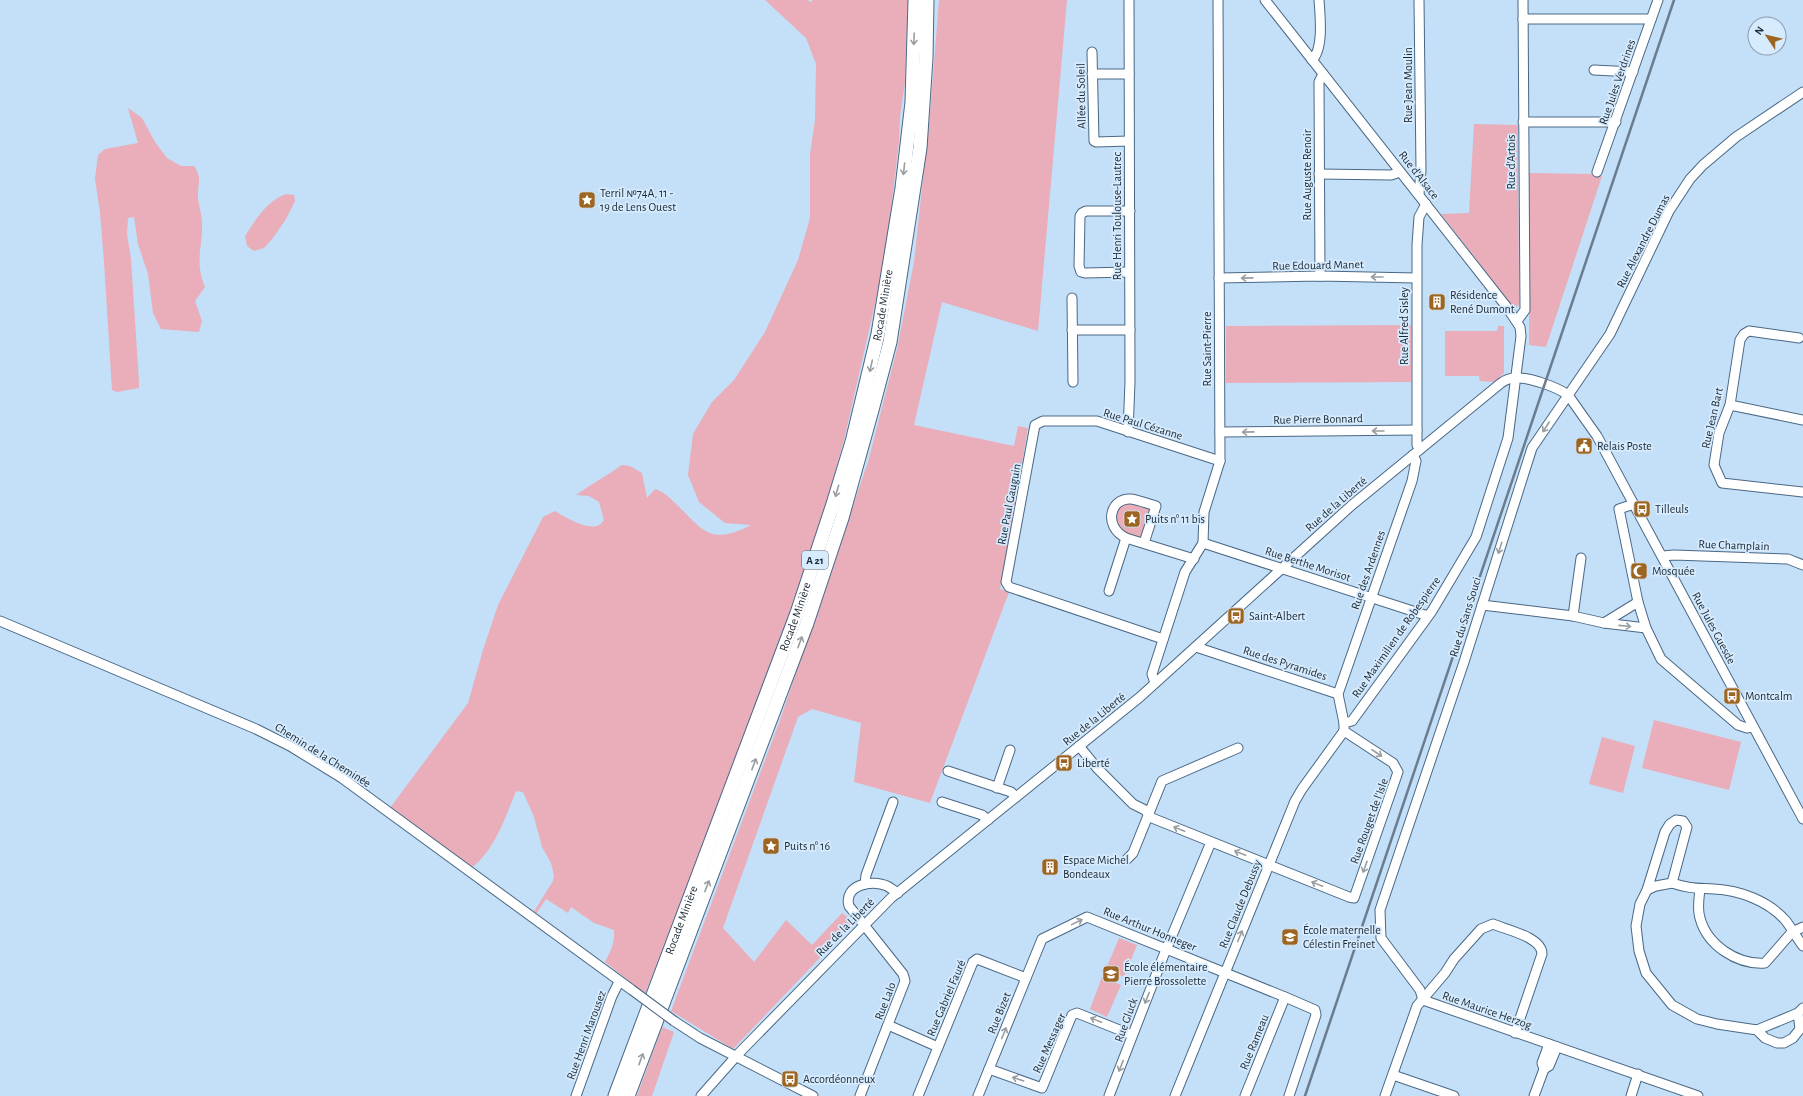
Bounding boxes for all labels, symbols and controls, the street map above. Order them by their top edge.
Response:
north arrow [1747,16,1787,56]
text: N [1753,24,1766,37]
one-way arrow [911,32,918,45]
street label: Rue Jules Verdrines [1597,38,1637,126]
street label: Rue Jean Moulin [1402,47,1414,123]
street label: Allée du Soleil [1074,63,1088,129]
street label: Rue Auguste Renoir [1301,129,1313,221]
street label: Rue d'Artois [1505,134,1517,190]
street label: Rue d'Alsace [1397,149,1441,201]
street label: Rue Henri Toulouse-Lautrec [1111,152,1123,280]
one-way arrow [900,162,908,175]
place label: Terril №74A, 11 - 19 de Lens Ouest [600,187,676,213]
place icon: Terril №74A, 11 - 19 de Lens Ouest [577,190,597,210]
street label: Rue Alexandre Dumas [1614,192,1672,290]
street label: Rue Edouard Manet [1272,258,1364,272]
street label: Rocade Minière [871,269,895,342]
one-way arrow [1371,273,1384,281]
one-way arrow [1241,274,1254,282]
street label: Rue Alfred Sisley [1398,287,1411,365]
place label: Résidence René Dumont [1450,289,1515,315]
building icon: Résidence René Dumont [1427,292,1447,312]
street label: Rue Saint-Pierre [1201,311,1213,387]
one-way arrow [867,359,875,372]
street label: Rue Jean Bart [1699,386,1725,450]
street label: Rue Paul Cézanne [1102,406,1184,442]
street label: Rue Pierre Bonnard [1273,412,1363,426]
one-way arrow [1542,421,1550,432]
one-way arrow [1372,427,1385,435]
one-way arrow [1242,428,1255,436]
public building icon: Relais Poste [1574,436,1594,456]
place label: Relais Poste [1597,440,1652,452]
street label: Rue Paul Gauguin [995,462,1023,546]
street label: Rue de la Liberté [1303,474,1369,534]
one-way arrow [833,484,840,497]
bus stop icon: Tilleuls [1632,499,1652,519]
place label: Tilleuls [1655,503,1689,515]
place icon: Puits n° 11 bis [1122,509,1142,529]
place label: Puits n° 11 bis [1145,513,1205,525]
street label: Rue des Ardennes [1349,529,1387,611]
street label: Rue Champlain [1698,538,1770,552]
one-way arrow [1496,541,1503,554]
street label: Rue Berthe Morisot [1264,544,1352,584]
road number: A 21 [802,551,828,569]
mosque icon: Mosquée [1629,561,1649,581]
place label: Mosquée [1652,565,1695,577]
street label: Rue Maximilien de Robespierre [1350,574,1442,700]
street label: Rue du Sans Souci [1447,576,1483,658]
street label: Rocade Minière [777,581,813,653]
street label: Rue Jules Guesde [1690,590,1738,666]
bus stop icon: Saint-Albert [1226,606,1246,626]
place label: Saint-Albert [1249,610,1305,622]
one-way arrow [1618,622,1631,629]
one-way arrow [796,637,804,649]
street label: Rue des Pyramides [1241,644,1328,683]
bus stop icon: Montcalm [1722,686,1742,706]
street label: Rue de la Liberté [1060,690,1128,748]
place label: Montcalm [1745,690,1792,702]
street label: Chemin de la Cheminée [273,721,373,789]
one-way arrow [1371,749,1382,757]
bus stop icon: Liberté [1054,753,1074,773]
place label: Liberté [1077,757,1110,769]
one-way arrow [751,758,758,771]
street label: Rue Rouget de l'Isle [1348,777,1390,865]
one-way arrow [1174,825,1186,832]
place icon: Puits n° 16 [761,836,781,856]
place label: Puits n° 16 [784,840,830,852]
one-way arrow [1234,849,1246,857]
place label: Espace Michel Bondeaux [1063,854,1129,880]
building icon: Espace Michel Bondeaux [1040,857,1060,877]
street label: Rue Claude Debussy [1217,858,1264,950]
one-way arrow [1361,860,1369,872]
one-way arrow [704,880,712,892]
one-way arrow [1312,880,1324,888]
street label: Rocade Minière [663,884,700,956]
street label: Rue de la Liberté [814,896,876,958]
street label: Rue Arthur Honneger [1102,905,1198,953]
one-way arrow [1071,918,1083,925]
place label: École maternelle Célestin Freinet [1303,923,1381,950]
school or university icon: École maternelle Célestin Freinet [1280,927,1300,947]
one-way arrow [1236,931,1244,943]
street label: Rue Gabriel Fauré [924,958,968,1038]
place label: École élémentaire Pierre Brossolette [1124,960,1208,987]
school or university icon: École élémentaire Pierre Brossolette [1101,964,1121,984]
street label: Rue Lalo [872,980,898,1022]
street label: Rue Henri Marousez [564,989,608,1081]
street label: Rue Maurice Herzog [1441,989,1533,1031]
street label: Rue Bizet [985,990,1013,1035]
one-way arrow [1142,992,1150,1004]
street label: Rue Gluck [1112,996,1140,1044]
street label: Rue Messager [1030,1011,1068,1075]
street label: Rue Rameau [1237,1013,1271,1071]
one-way arrow [1091,1016,1103,1024]
one-way arrow [1000,1027,1008,1039]
one-way arrow [638,1053,645,1066]
one-way arrow [1117,1059,1125,1071]
bus stop icon: Accordéonneux [780,1069,800,1089]
place label: Accordéonneux [803,1073,875,1085]
one-way arrow [1012,1075,1025,1082]

